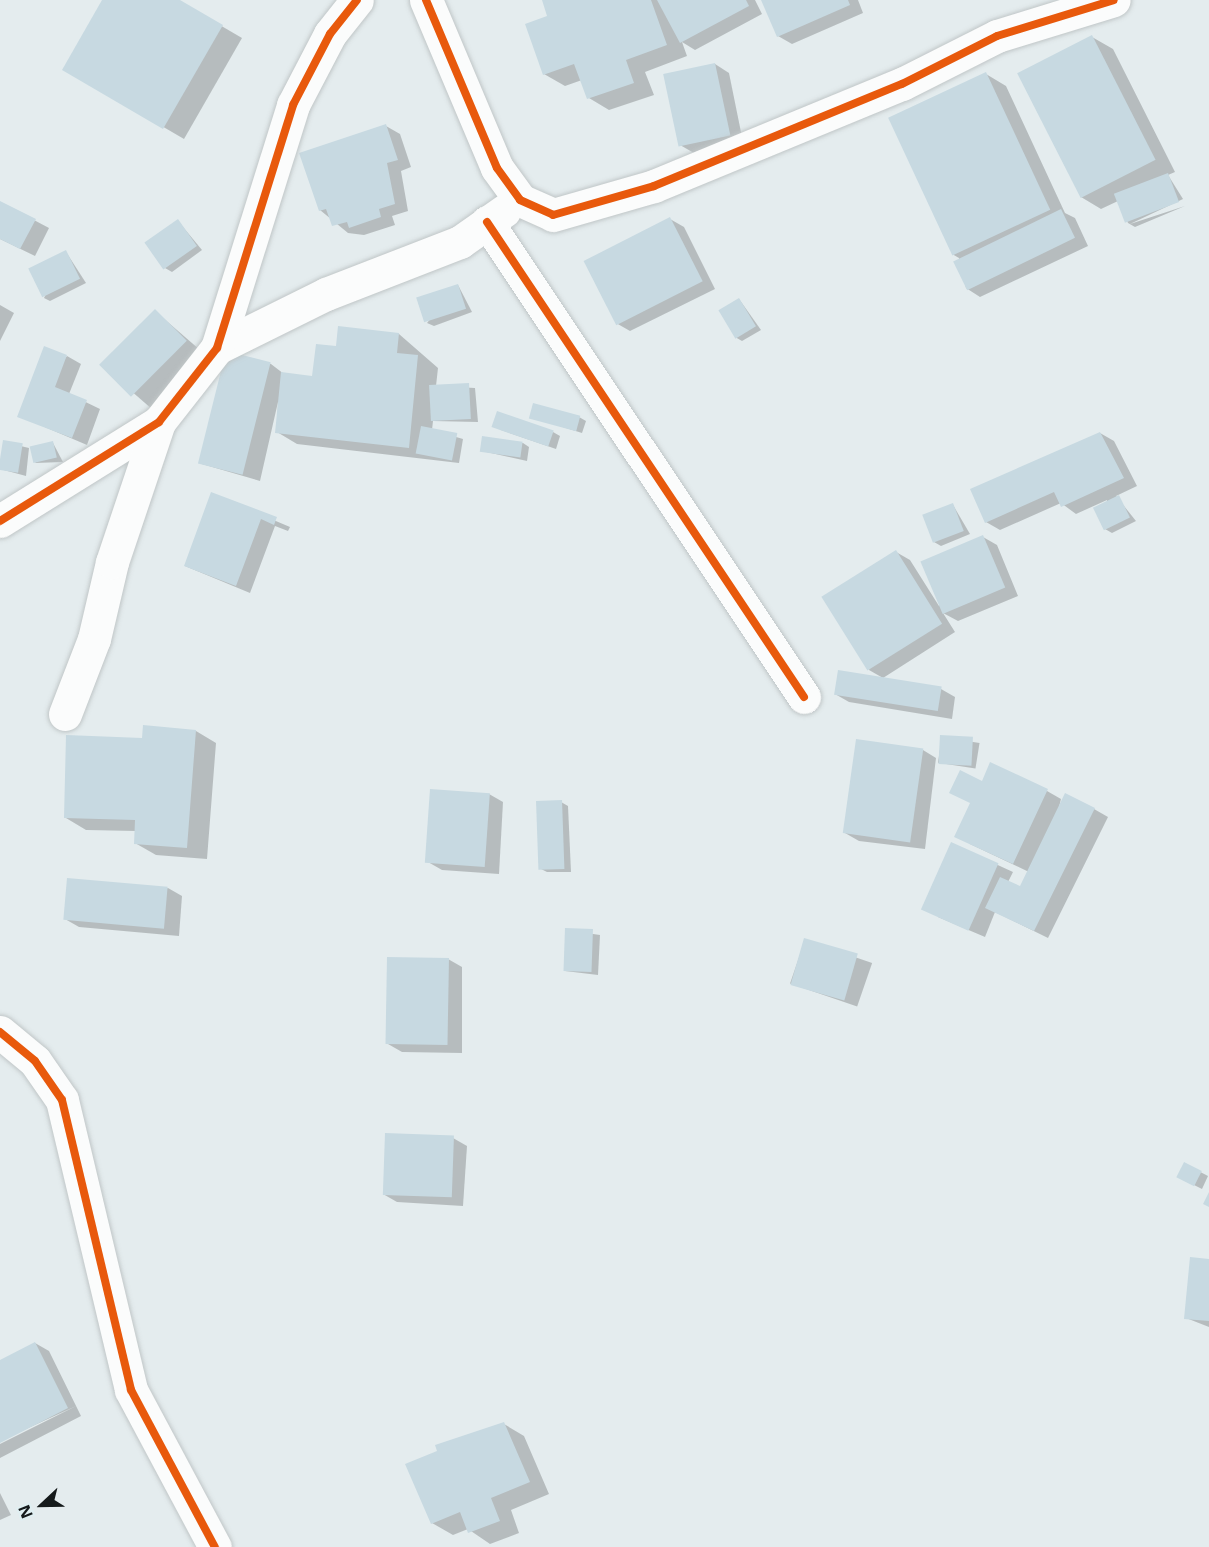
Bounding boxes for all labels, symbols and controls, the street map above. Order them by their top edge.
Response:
north arrow [12,1475,72,1535]
text: N [13,1502,38,1522]

